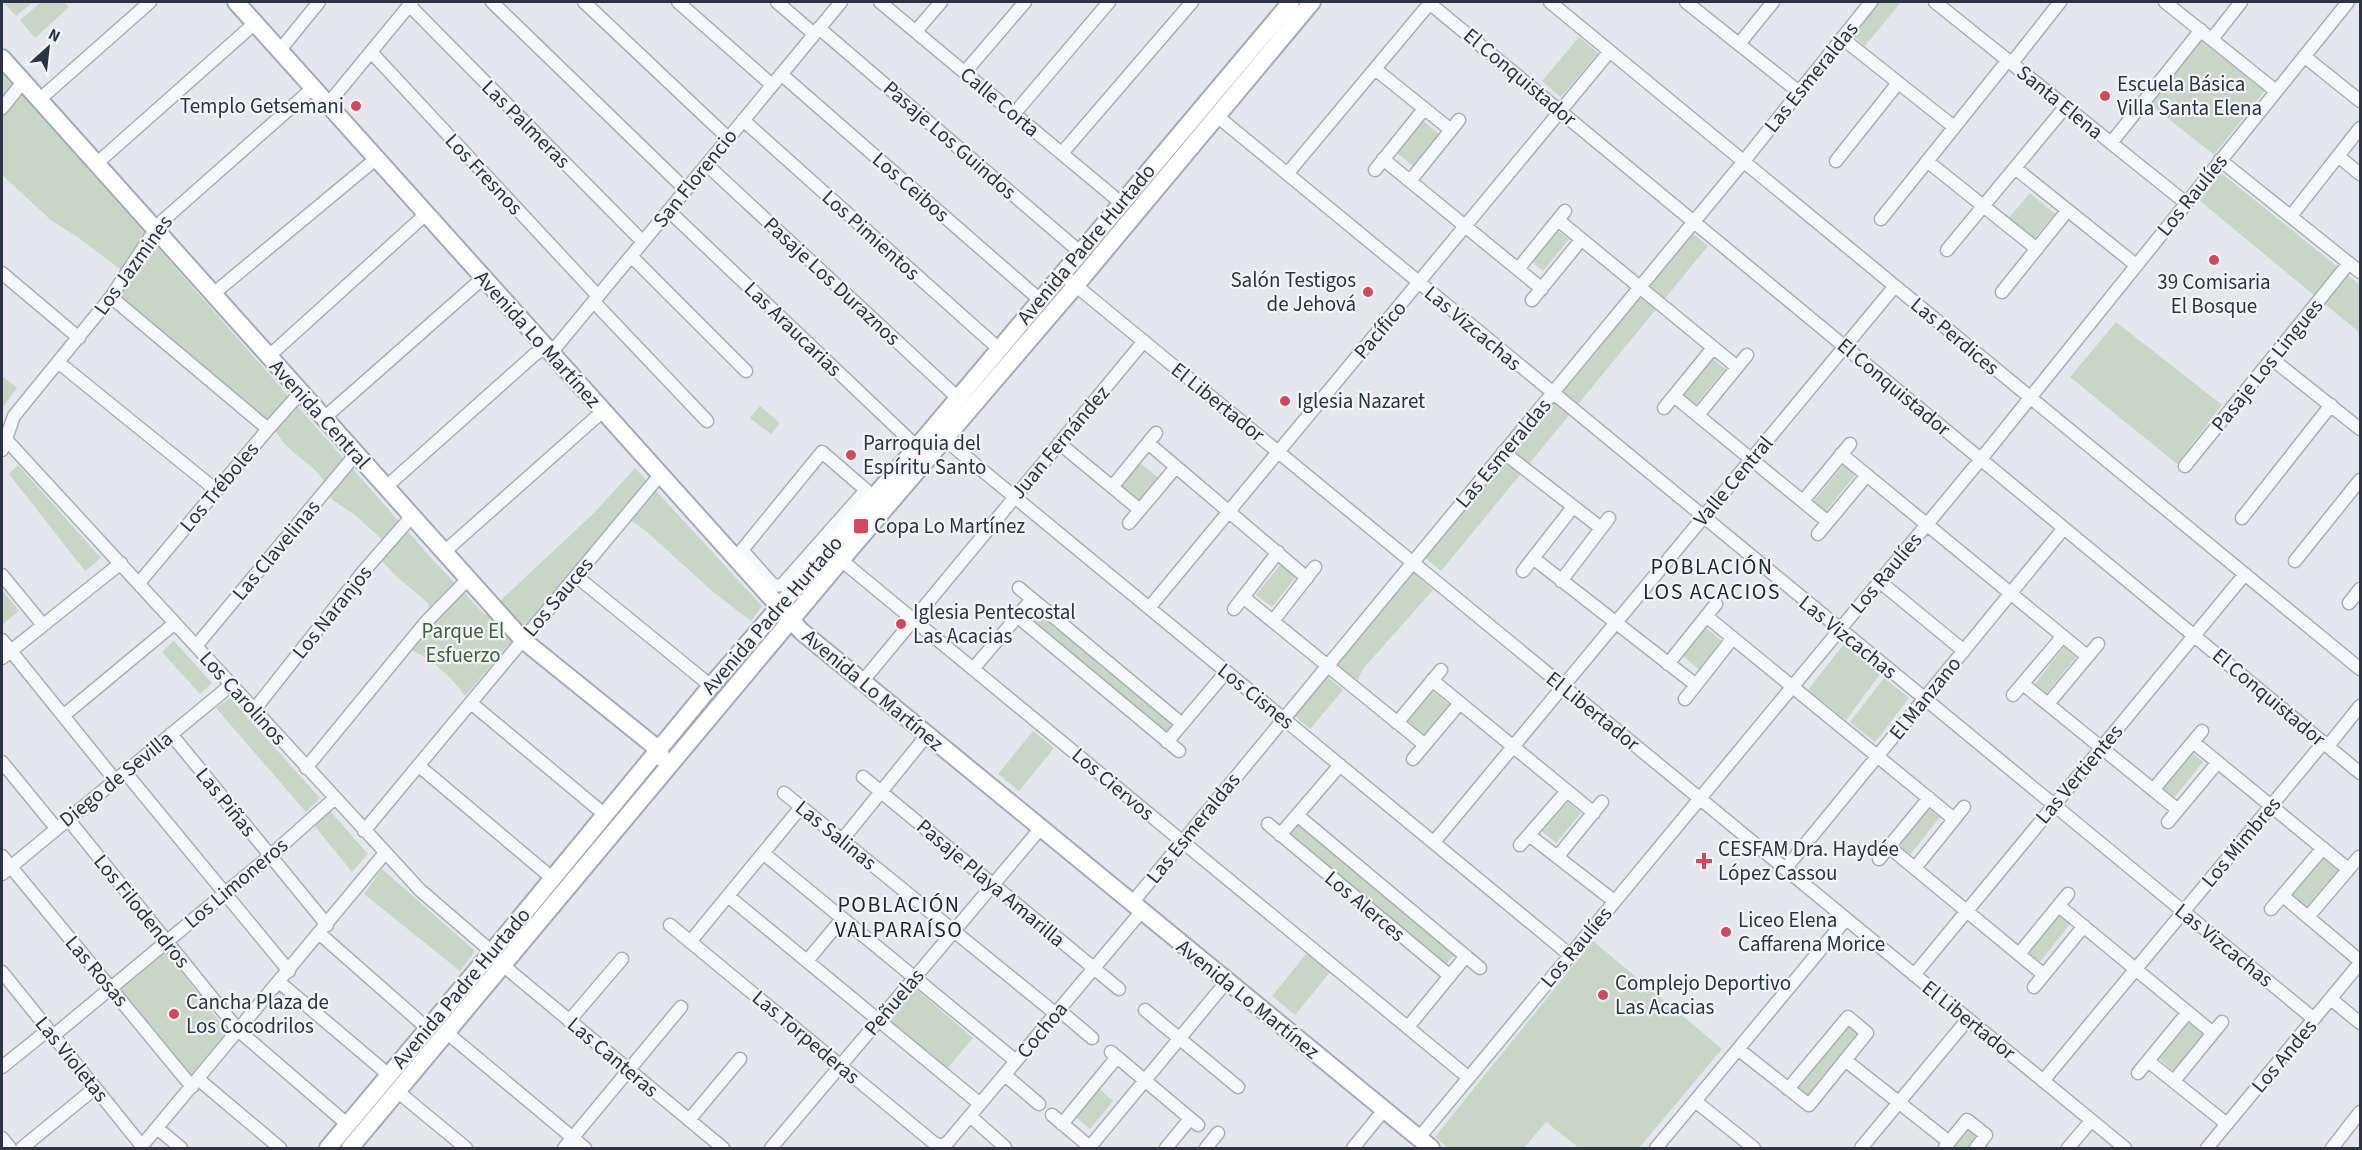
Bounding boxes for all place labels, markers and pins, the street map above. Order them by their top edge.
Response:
place label: Escuela Básica Villa Santa Elena [2117,69,2262,123]
marker: Escuela Básica Villa Santa Elena [2098,89,2112,103]
place label: Templo Getsemani [180,91,344,121]
marker: Templo Getsemani [349,99,363,113]
marker: 39 Comisaria El Bosque [2207,253,2221,267]
place label: Salón Testigos de Jehová [1230,265,1356,319]
place label: 39 Comisaria El Bosque [2157,267,2271,321]
marker: Salón Testigos de Jehová [1361,285,1375,299]
place label: Iglesia Nazaret [1297,386,1425,416]
marker: Iglesia Nazaret [1278,394,1292,408]
place label: Parroquia del Espíritu Santo [863,428,986,482]
marker: Parroquia del Espíritu Santo [844,448,858,462]
place label: Copa Lo Martínez [874,511,1025,541]
marker: Copa Lo Martínez [852,517,870,535]
place label: Iglesia Pentecostal Las Acacias [913,597,1076,651]
marker: Iglesia Pentecostal Las Acacias [894,617,908,631]
place label: CESFAM Dra. Haydée López Cassou [1718,834,1899,888]
marker: CESFAM Dra. Haydée López Cassou [1695,852,1713,870]
place label: Liceo Elena Caffarena Morice [1738,905,1885,959]
marker: Liceo Elena Caffarena Morice [1719,925,1733,939]
place label: Complejo Deportivo Las Acacias [1615,968,1791,1022]
place label: Cancha Plaza de Los Cocodrilos [186,987,329,1041]
marker: Complejo Deportivo Las Acacias [1596,988,1610,1002]
marker: Cancha Plaza de Los Cocodrilos [167,1007,181,1021]

